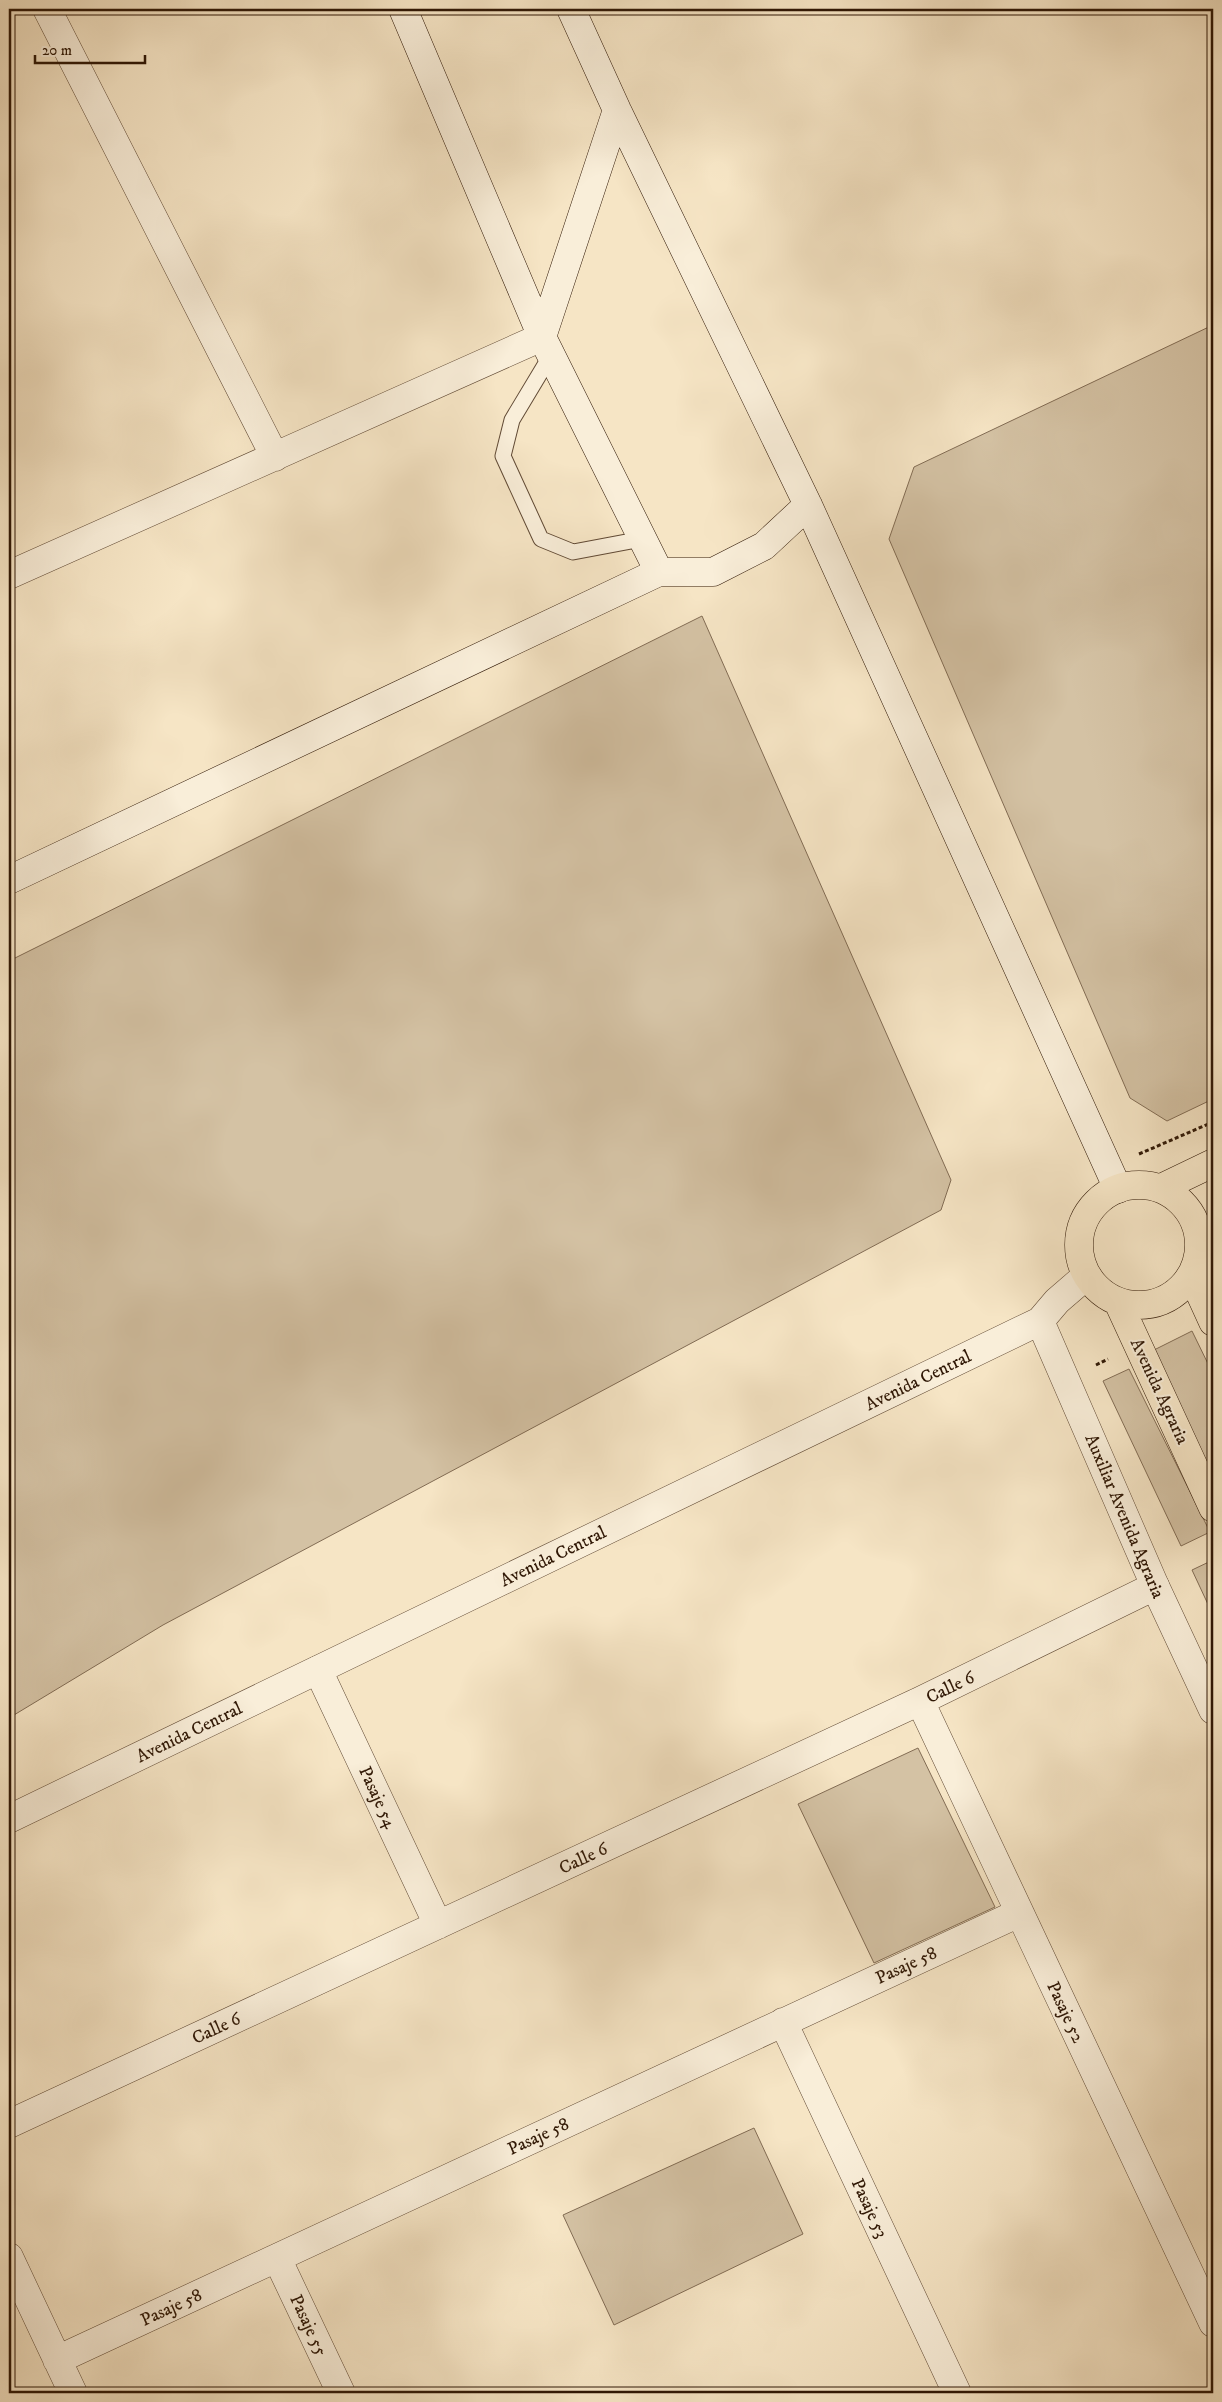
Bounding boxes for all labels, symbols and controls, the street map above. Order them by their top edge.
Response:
scale bar [35,32,145,64]
text: 20 m [42,41,72,60]
street label: Avenida Agraria [1125,1335,1193,1448]
street label: Avenida Central [862,1345,976,1416]
street label: Auxiliar Avenida Agraria [1079,1431,1169,1602]
street label: Avenida Central [497,1521,611,1592]
street label: Calle 6 [923,1667,979,1709]
street label: Avenida Central [133,1697,247,1768]
street label: Pasaje 54 [353,1763,401,1832]
street label: Calle 6 [556,1838,612,1880]
street label: Pasaje 58 [872,1942,941,1990]
street label: Pasaje 52 [1041,1978,1089,2047]
street label: Calle 6 [189,2008,245,2050]
street label: Pasaje 58 [504,2113,573,2161]
street label: Pasaje 53 [846,2175,892,2242]
street label: Pasaje 58 [137,2284,206,2332]
street label: Pasaje 55 [284,2291,332,2360]

